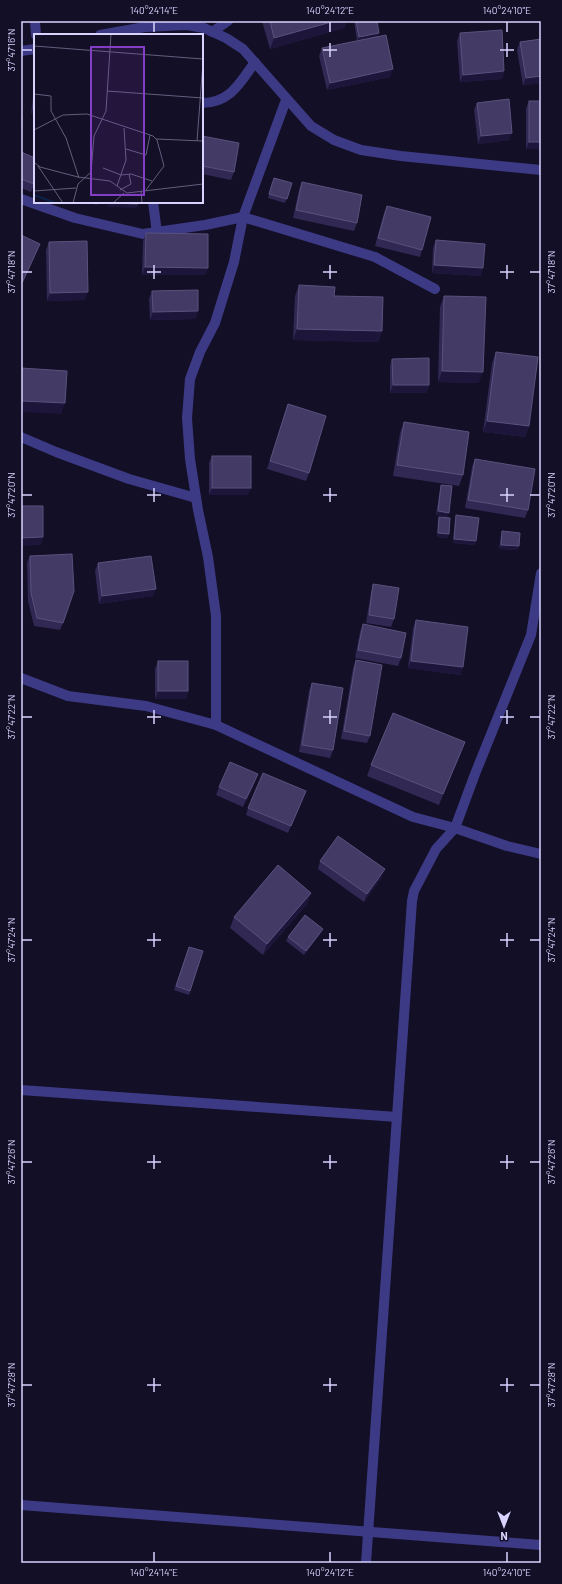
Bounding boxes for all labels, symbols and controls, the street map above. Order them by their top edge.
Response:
text: 140°24'14"E [130,4,178,16]
text: 140°24'12"E [306,4,354,16]
text: 140°24'10"E [483,4,531,16]
text: 37°47'16"N [5,29,17,72]
inset map [34,34,203,203]
text: 37°47'18"N [5,250,17,294]
text: 37°47'18"N [545,250,557,294]
text: 37°47'20"N [5,472,17,518]
text: 37°47'20"N [545,472,557,518]
text: 37°47'22"N [5,694,17,740]
text: 37°47'22"N [545,694,557,740]
text: 37°47'24"N [5,917,17,963]
text: 37°47'24"N [545,917,557,963]
text: 37°47'26"N [5,1140,17,1184]
text: 37°47'26"N [545,1140,557,1184]
text: 37°47'28"N [5,1363,17,1407]
text: 37°47'28"N [545,1363,557,1407]
north arrow [484,1506,524,1546]
text: N [500,1530,508,1543]
text: 140°24'14"E [130,1566,178,1578]
text: 140°24'12"E [306,1566,354,1578]
text: 140°24'10"E [483,1566,531,1578]

